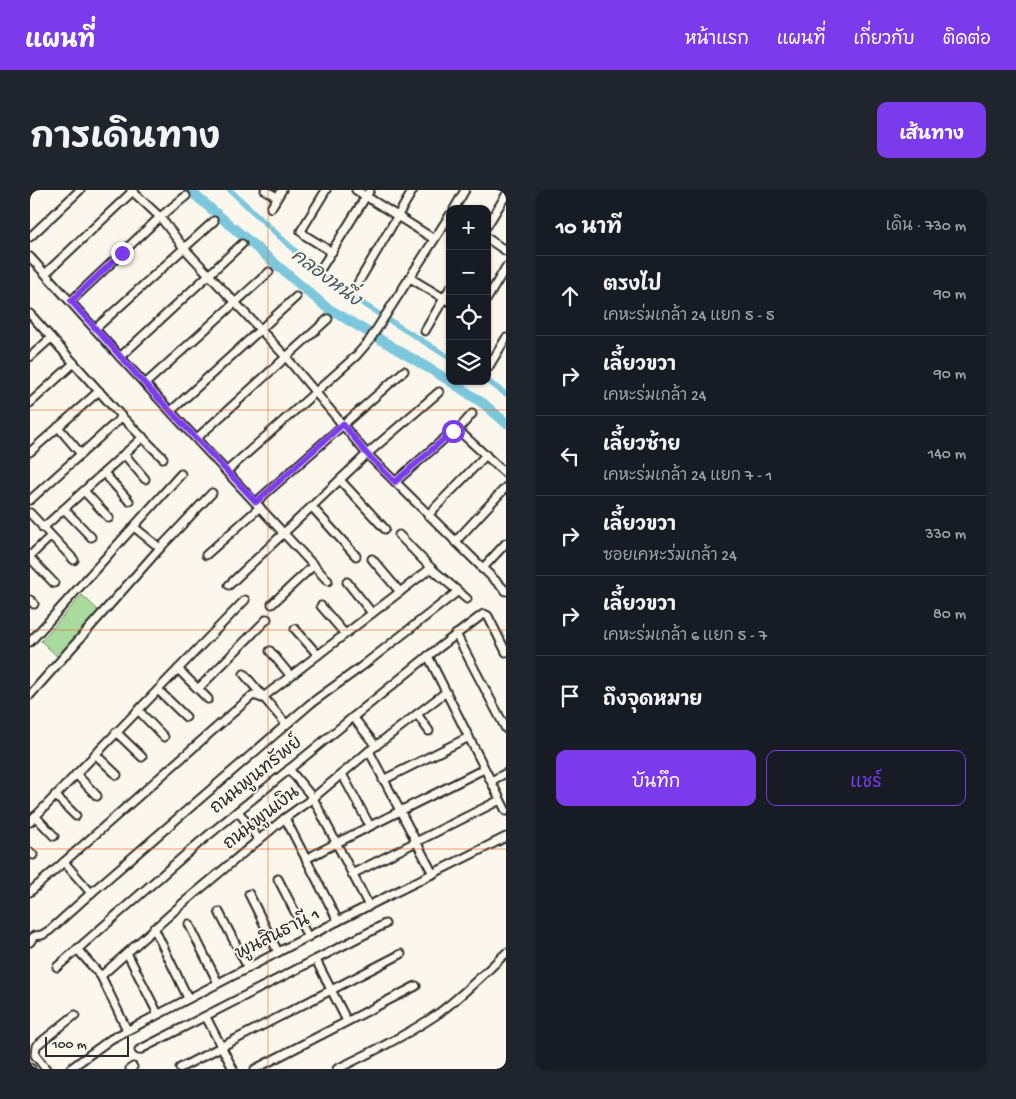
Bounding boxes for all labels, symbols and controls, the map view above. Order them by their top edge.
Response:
text: แผนที่ [25,28,95,57]
text: หน้าแรก [685,30,749,51]
text: แผนที่ [777,30,825,51]
text: เกี่ยวกับ [853,30,915,51]
text: ติดต่อ [943,30,991,51]
button: เส้นทาง [877,102,986,158]
text: การเดินทาง [30,120,220,161]
map controls [446,205,491,385]
button: + [446,205,491,250]
text: 10 นาที [556,217,622,242]
text: เดิน · 730 m [886,218,966,237]
water label: คลองหนึ่ง [286,239,371,314]
route end [111,242,134,265]
button: − [446,250,491,295]
text: ตรงไป [603,275,661,298]
icon: ahead [556,282,584,310]
text: 90 m [934,286,966,305]
button: locate [446,295,491,340]
text: เคหะร่มเกล้า 24 แยก 5 - 5 [603,308,774,327]
button: layers [446,340,491,385]
text: เลี้ยวขวา [603,355,676,378]
icon: right [556,362,584,390]
text: 90 m [934,366,966,385]
text: เคหะร่มเกล้า 24 [603,388,706,407]
route start [442,420,465,443]
text: เลี้ยวซ้าย [603,435,680,458]
icon: left [556,442,584,470]
text: 140 m [928,446,966,465]
text: เคหะร่มเกล้า 24 แยก 7 - 1 [603,468,772,487]
text: เลี้ยวขวา [603,515,676,538]
icon: right [556,522,584,550]
text: 330 m [925,526,966,545]
text: ซอยเคหะร่มเกล้า 24 [603,548,737,567]
text: เลี้ยวขวา [603,595,676,618]
icon: right [556,602,584,630]
text: 80 m [933,606,966,625]
text: เคหะร่มเกล้า 6 แยก 5 - 7 [603,628,767,647]
icon: arrive [556,682,584,710]
text: ถึงจุดหมาย [603,690,702,713]
street label: ถนนพูนทรัพย์ [204,729,308,820]
button: บันทึก [556,750,756,806]
button: แชร์ [766,750,966,806]
street label: ถนนพูนเงิน [218,780,305,856]
street label: พูนสินธานี 1 [230,901,324,966]
scale bar [45,1034,129,1057]
text: 100 m [52,1037,87,1054]

